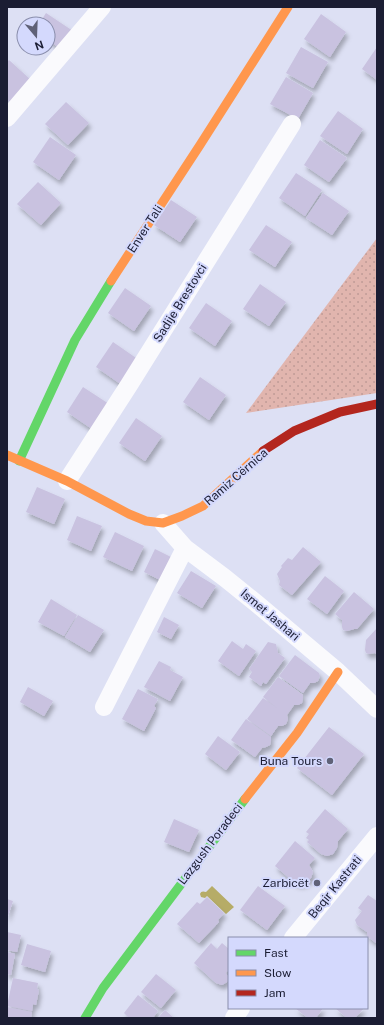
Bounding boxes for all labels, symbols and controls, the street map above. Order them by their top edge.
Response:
north arrow [16,16,56,56]
text: N [33,38,45,53]
street label: Enver Tali [124,203,166,255]
street label: Sadije Brestovci [150,261,210,345]
street label: Ramiz Cërnica [201,446,271,508]
street label: Ismet Jashari [238,586,302,644]
place label: Buna Tours [260,754,322,768]
marker: Buna Tours [325,756,335,766]
street label: Lazgush Poradeci [175,801,245,887]
street label: Beqir Kastrati [305,853,365,921]
place label: Zarbicët [262,876,309,890]
marker: Zarbicët [312,878,322,888]
legend [228,937,368,1009]
text: Fast [264,946,289,960]
text: Slow [264,966,292,980]
text: Jam [264,986,286,1000]

